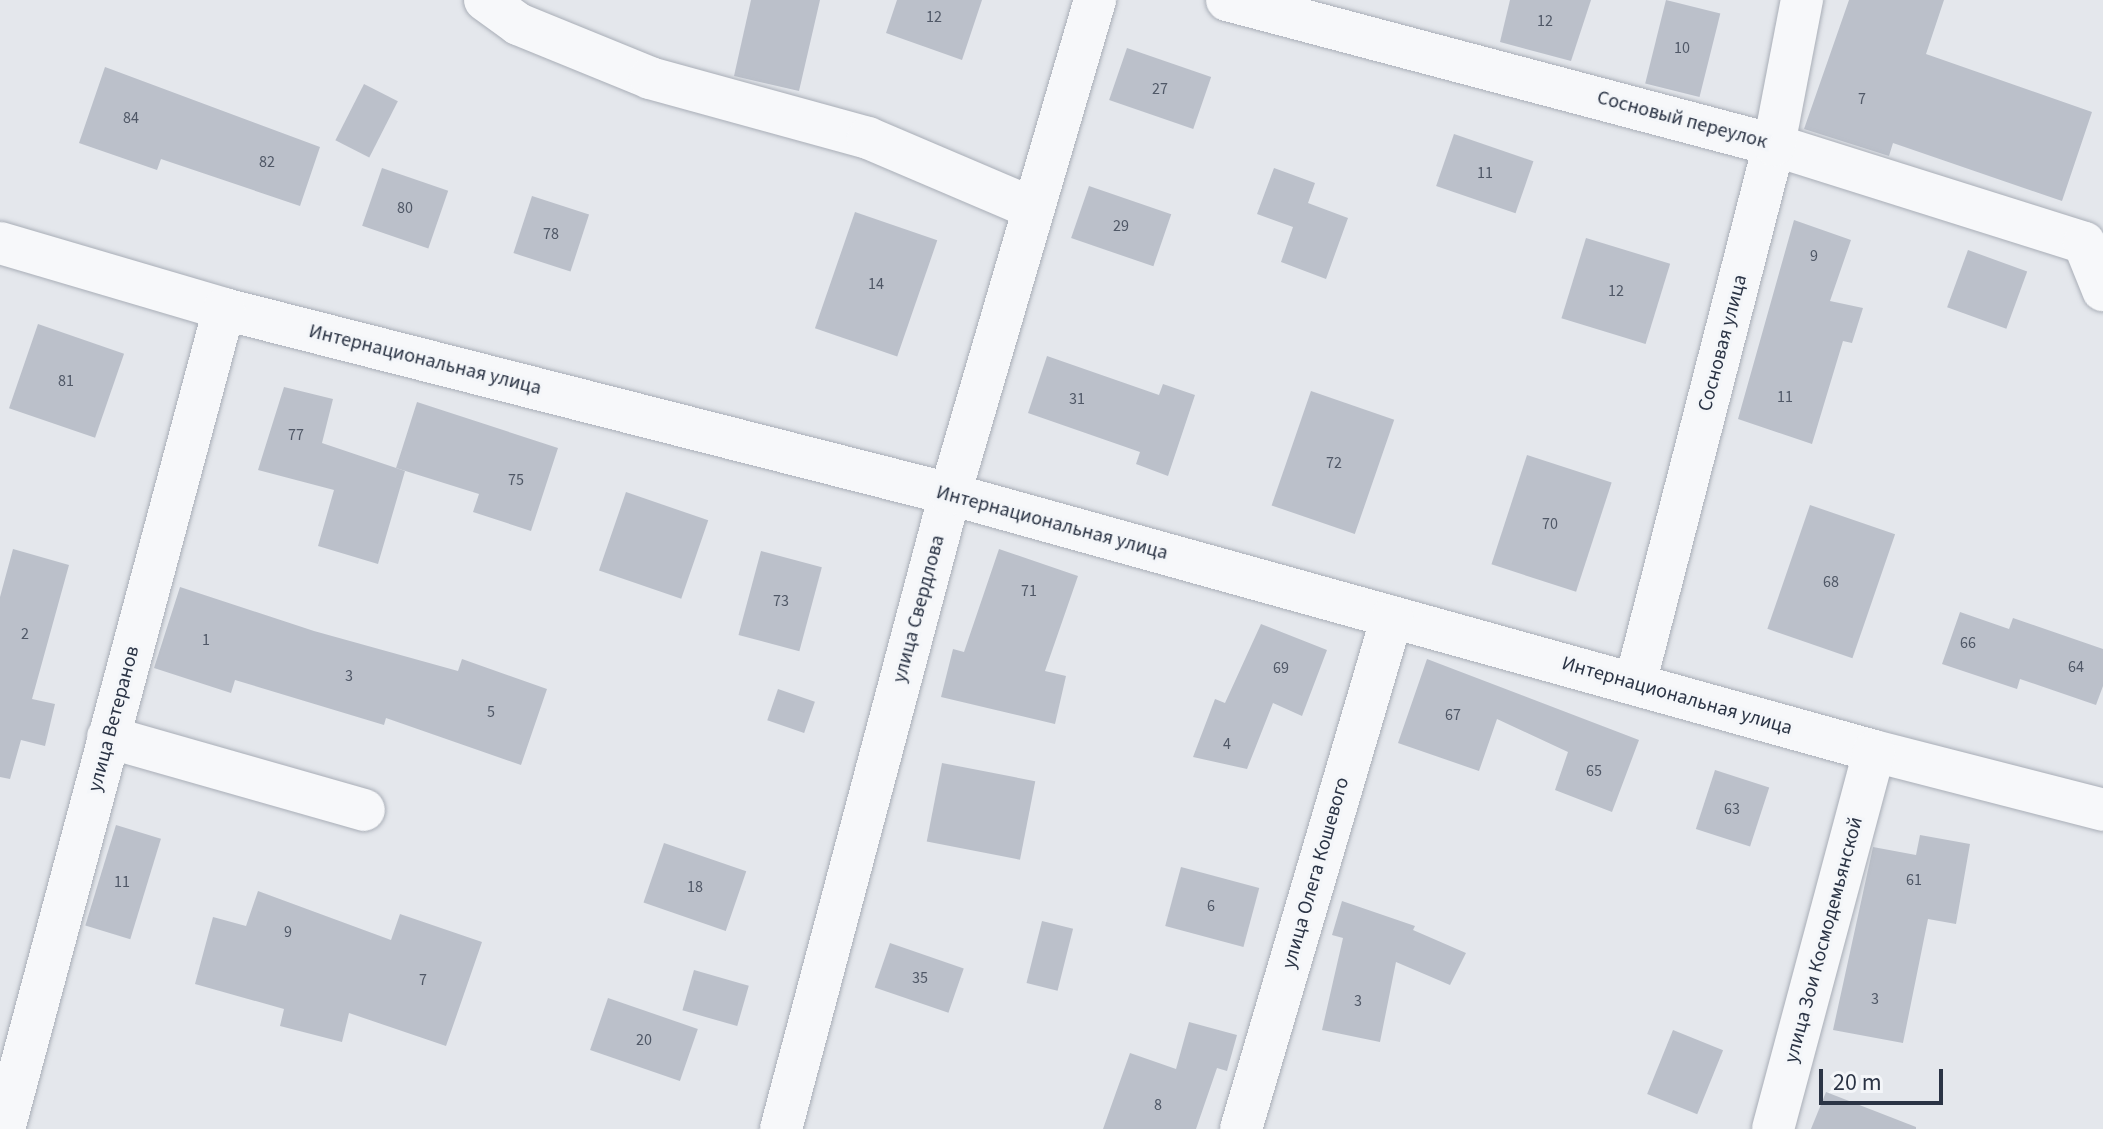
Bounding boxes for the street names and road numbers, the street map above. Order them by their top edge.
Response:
street label: Сосновый переулок [1594,86,1770,154]
street label: Сосновая улица [1693,272,1753,414]
street label: Интернациональная улица [306,319,544,401]
street label: Интернациональная улица [934,481,1170,565]
street label: улица Свердлова [888,533,950,685]
street label: улица Ветеранов [83,643,145,795]
street label: Интернациональная улица [1559,652,1795,740]
street label: улица Олега Кошевого [1277,774,1355,972]
street label: улица Зои Космодемьянской [1780,814,1868,1066]

